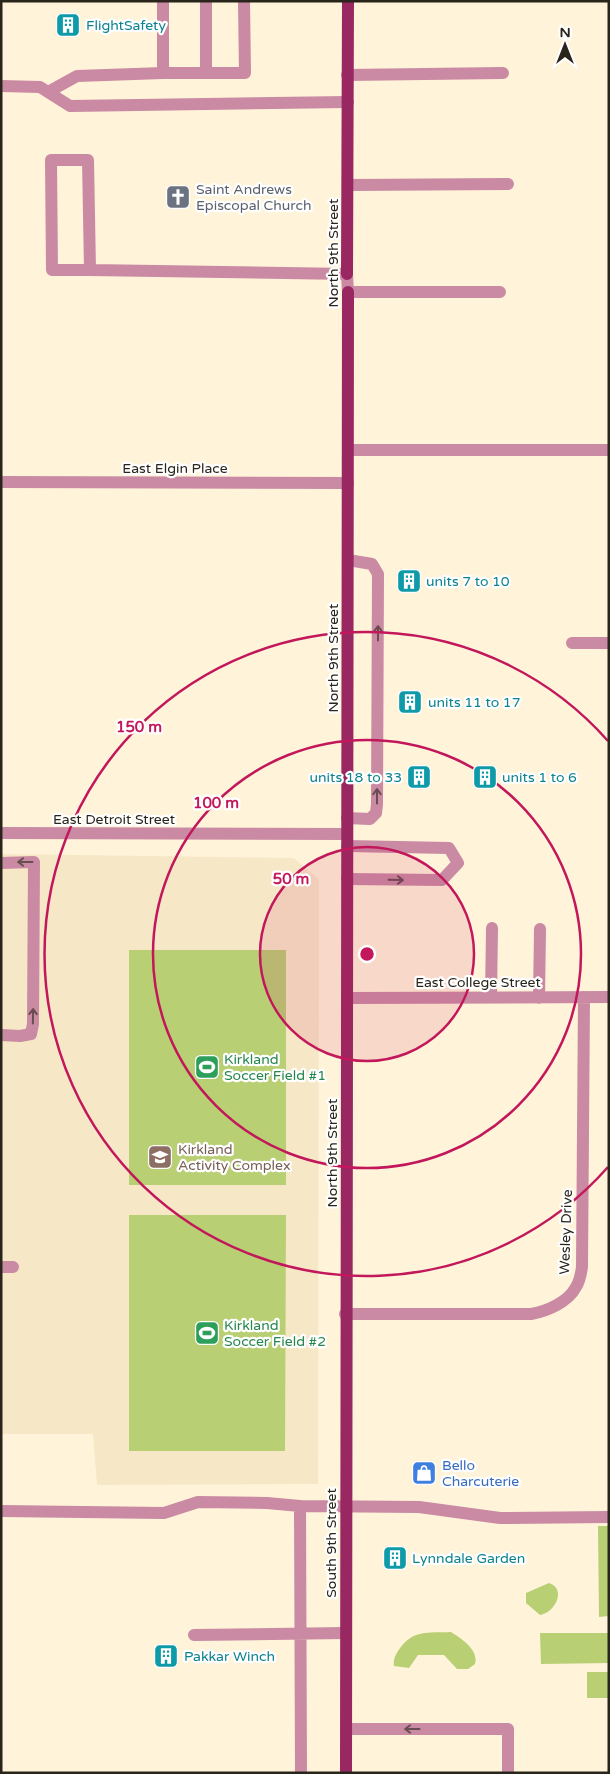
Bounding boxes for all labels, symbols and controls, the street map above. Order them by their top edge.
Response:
building icon: FlightSafety [55,12,81,38]
place label: FlightSafety [86,17,166,34]
north arrow [540,20,590,70]
text: N [559,24,571,41]
place label: Saint Andrews Episcopal Church [196,181,312,214]
church icon: Saint Andrews Episcopal Church [165,184,191,210]
street label: North 9th Street [325,198,342,307]
street label: East Elgin Place [122,460,228,477]
building icon: units 7 to 10 [396,568,422,594]
place label: units 7 to 10 [426,573,510,590]
street label: North 9th Street [325,603,342,712]
one-way arrow [373,625,383,642]
building icon: units 11 to 17 [397,689,423,715]
place label: units 11 to 17 [428,694,520,711]
text: 150 m [116,718,162,736]
building icon: units 18 to 33 [406,764,432,790]
building icon: units 1 to 6 [472,764,498,790]
place label: units 18 to 33 [310,769,402,786]
place label: units 1 to 6 [502,769,577,786]
one-way arrow [372,788,382,804]
text: 100 m [193,794,239,812]
street label: East Detroit Street [53,811,176,828]
one-way arrow [17,857,34,867]
text: 50 m [273,870,309,888]
one-way arrow [388,875,404,884]
centre of rings [358,945,376,963]
street label: East College Street [415,974,541,991]
one-way arrow [28,1008,38,1024]
place label: Kirkland Soccer Field #1 [224,1051,326,1084]
sports icon: Kirkland Soccer Field #1 [194,1054,220,1080]
street label: North 9th Street [324,1098,341,1207]
place label: Kirkland Activity Complex [178,1141,291,1174]
school or university icon: Kirkland Activity Complex [147,1144,173,1170]
street label: Wesley Drive [556,1189,576,1275]
place label: Kirkland Soccer Field #2 [224,1317,326,1350]
sports icon: Kirkland Soccer Field #2 [194,1320,220,1346]
place label: Bello Charcuterie [442,1457,519,1490]
shop icon: Bello Charcuterie [411,1460,437,1486]
street label: South 9th Street [323,1488,340,1598]
building icon: Lynndale Garden [382,1545,408,1571]
place label: Lynndale Garden [412,1550,525,1567]
building icon: Pakkar Winch [153,1643,179,1669]
place label: Pakkar Winch [184,1648,275,1665]
one-way arrow [404,1724,420,1734]

